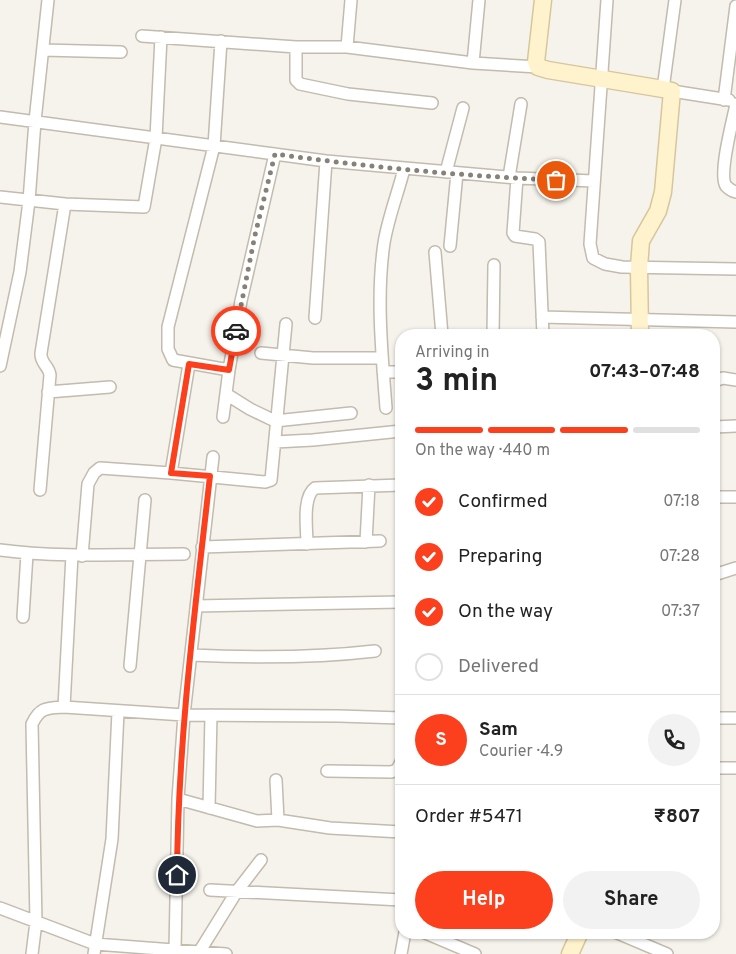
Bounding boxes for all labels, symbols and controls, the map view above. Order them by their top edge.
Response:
pin [535,159,577,201]
icon: bag [542,166,570,194]
courier [211,306,261,356]
icon: car [222,317,250,345]
text: Arriving in [415,343,490,363]
text: 07:43–07:48 [589,360,700,384]
text: 3 min [415,362,498,402]
text: On the way · 440 m [415,441,550,461]
icon: check [415,488,443,516]
text: Confirmed [458,490,548,514]
text: 07:18 [663,492,700,512]
icon: check [415,543,443,571]
text: Preparing [458,545,542,569]
text: 07:28 [659,547,700,567]
icon: check [415,598,443,626]
text: On the way [458,600,553,624]
text: 07:37 [661,602,700,622]
text: Delivered [458,655,539,679]
button: phone [648,714,700,766]
text: Sam [479,718,518,742]
text: S [435,728,447,752]
text: Courier · 4.9 [479,742,563,762]
text: Order #5471 [415,805,523,829]
text: ₹807 [654,805,700,829]
pin [156,854,198,896]
icon: home [163,861,191,889]
button: Help [415,871,553,929]
button: Share [563,871,700,929]

